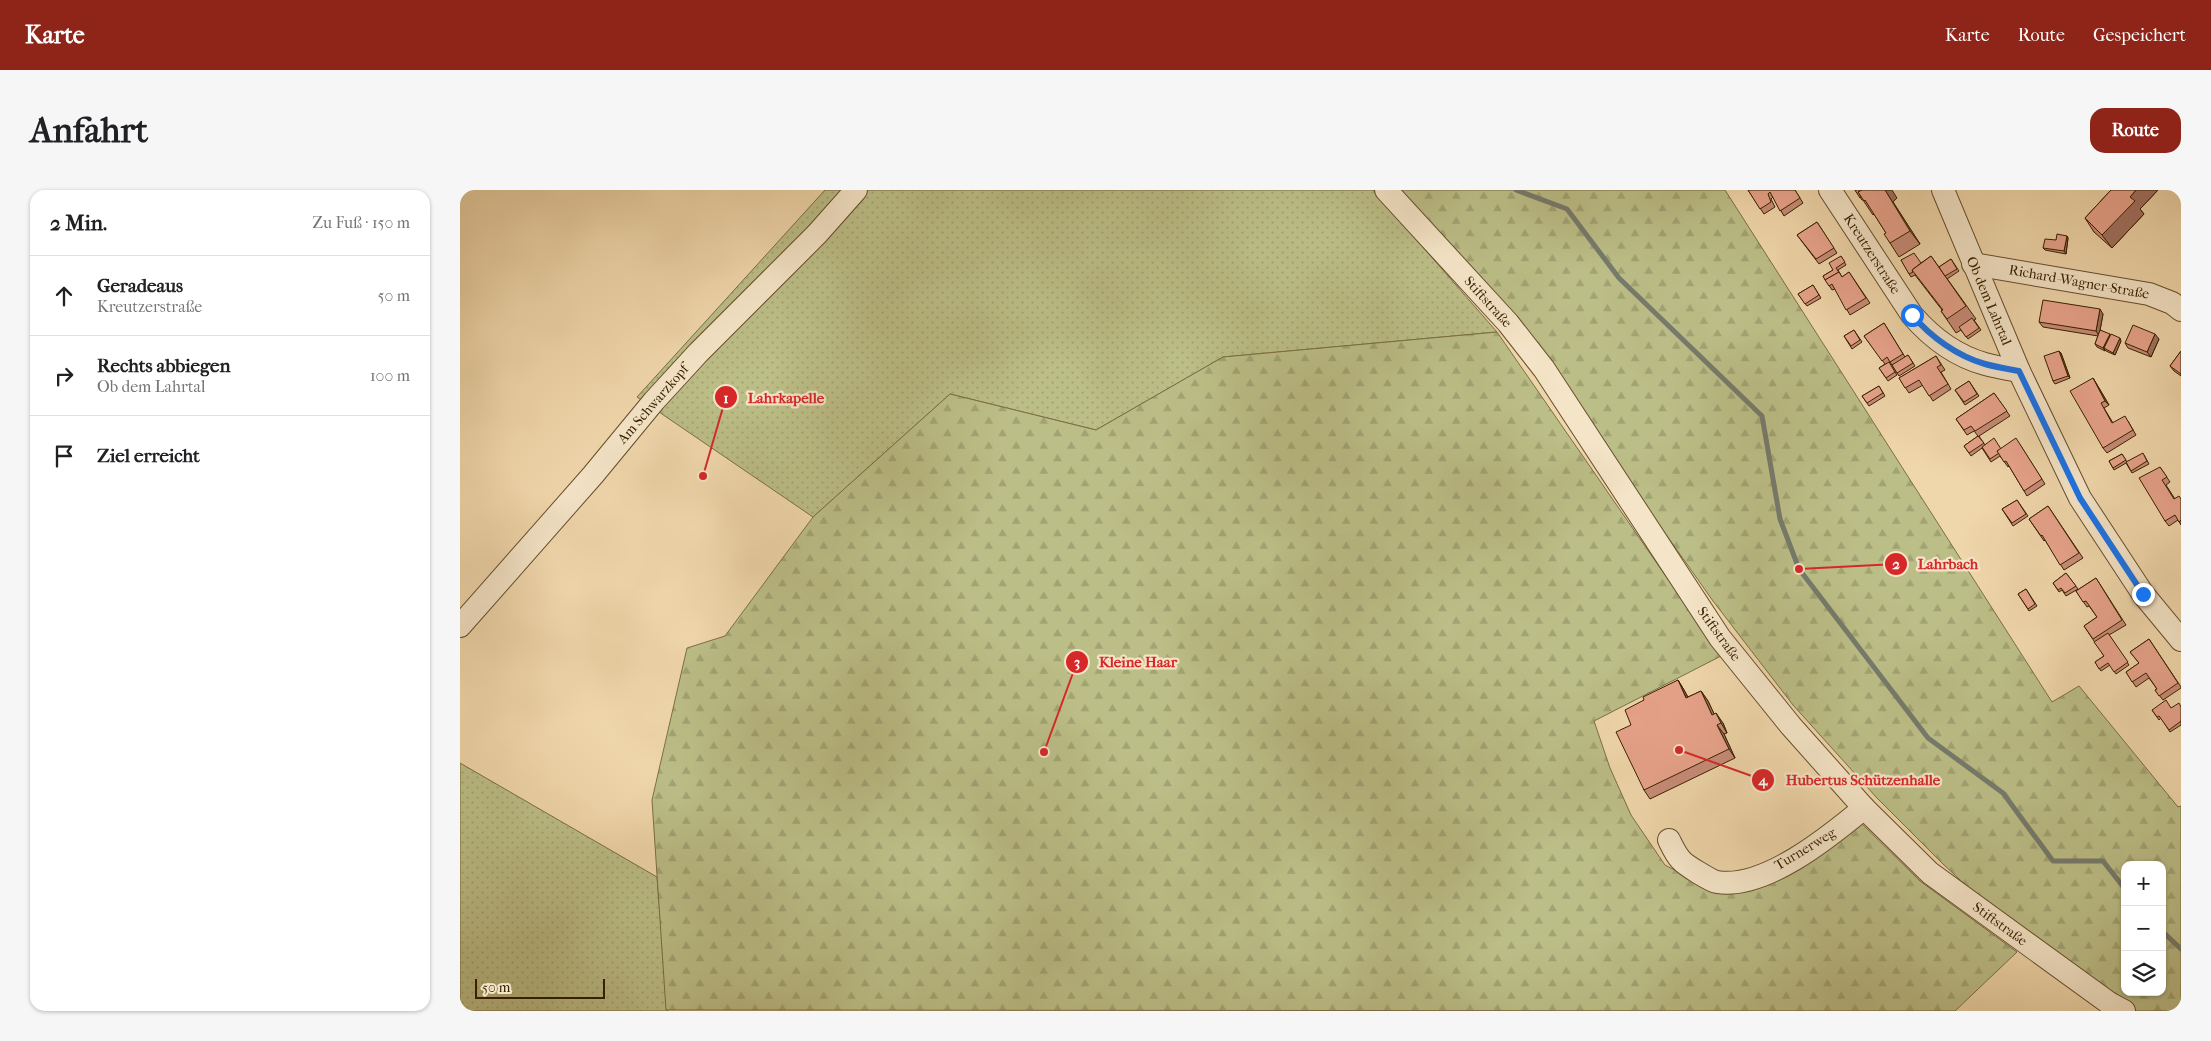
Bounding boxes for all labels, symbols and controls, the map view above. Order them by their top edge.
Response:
text: Karte [25,21,85,49]
text: Karte [1945,25,1990,46]
text: Route [2018,25,2065,46]
text: Gespeichert [2093,25,2186,46]
button: Route [2090,108,2181,153]
text: Anfahrt [30,110,148,151]
text: 2 Min. [50,211,107,235]
street label: Kreutzerstraße [1840,211,1904,297]
text: Zu Fuß · 150 m [312,213,410,232]
street label: Ob dem Lahrtal [1963,254,2015,348]
street label: Richard-Wagner-Straße [2007,261,2151,303]
street label: Stiftstraße [1461,273,1516,331]
text: Geradeaus [97,275,183,297]
icon: ahead [50,282,78,310]
text: 50 m [378,286,410,305]
text: Kreutzerstraße [97,297,202,316]
route start [1901,304,1924,327]
text: Rechts abbiegen [97,355,231,377]
street label: Am Schwarzkopf [613,358,694,448]
icon: right [50,362,78,390]
text: 100 m [370,366,410,385]
text: Ob dem Lahrtal [97,377,205,396]
callout: Lahrkapelle [713,382,834,412]
text: 1 [723,389,729,407]
text: Lahrkapelle [748,389,825,407]
icon: arrive [50,442,78,470]
text: Ziel erreicht [97,445,200,467]
callout: Lahrbach [1883,549,1989,579]
text: 2 [1892,555,1900,573]
text: Lahrbach [1918,555,1979,573]
route end [2132,583,2155,606]
street label: Stiftstraße [1694,603,1744,665]
callout: Kleine Haar [1064,647,1187,677]
text: 3 [1074,653,1080,671]
text: Kleine Haar [1099,653,1178,671]
callout: Hubertus Schützenhalle [1751,765,1950,795]
text: 4 [1758,771,1769,789]
text: Hubertus Schützenhalle [1786,771,1941,789]
street label: Turnerweg [1771,824,1839,874]
map controls [2121,861,2166,996]
button: + [2121,861,2166,906]
street label: Stiftstraße [1969,899,2031,949]
button: − [2121,906,2166,951]
button: layers [2121,951,2166,996]
scale bar [475,976,605,999]
text: 50 m [482,979,510,996]

